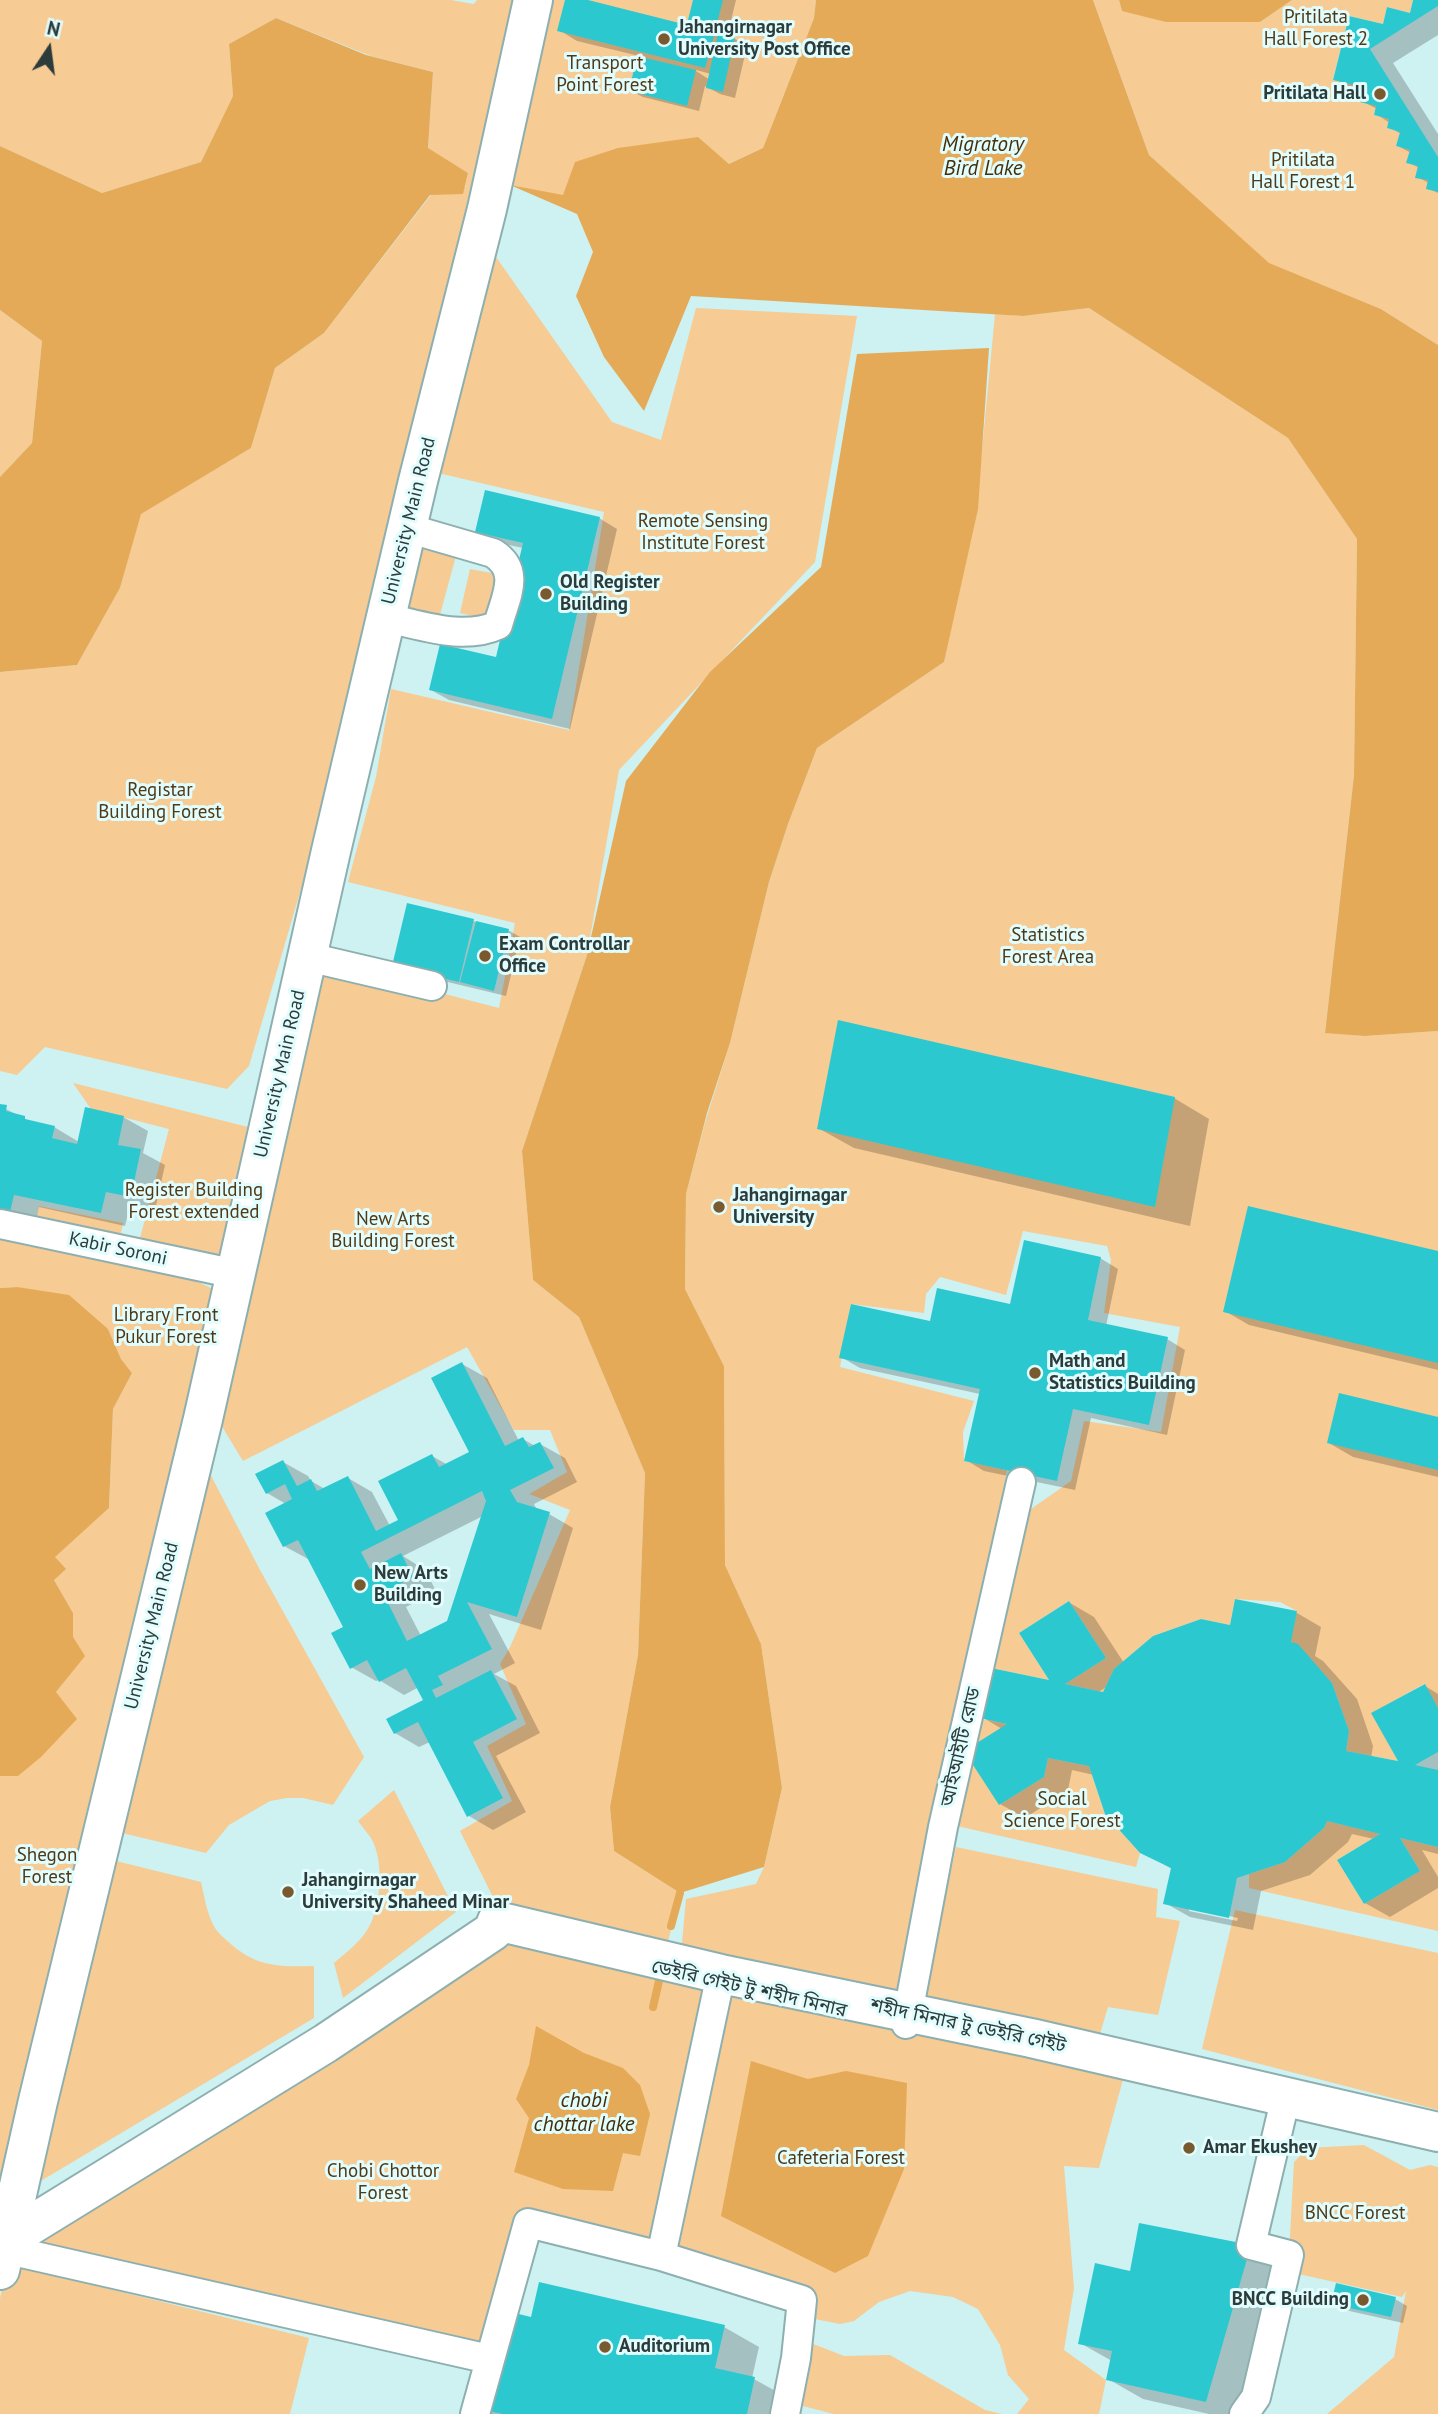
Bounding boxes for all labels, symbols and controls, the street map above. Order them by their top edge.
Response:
park label: Pritilata Hall Forest 2 [1264,7,1368,51]
north arrow [14,14,84,84]
text: N [45,15,62,42]
place label: Jahangirnagar University Post Office [678,17,851,61]
marker: Jahangirnagar University Post Office [656,31,672,47]
park label: Transport Point Forest [556,53,654,97]
place label: Pritilata Hall [1263,83,1366,105]
marker: Pritilata Hall [1372,86,1388,102]
water label: Migratory Bird Lake [942,132,1024,182]
park label: Pritilata Hall Forest 1 [1251,150,1355,194]
street label: University Main Road [377,435,441,607]
park label: Remote Sensing Institute Forest [638,511,768,555]
place label: Old Register Building [560,572,660,616]
marker: Old Register Building [538,586,554,602]
park label: Registar Building Forest [98,780,222,824]
park label: Statistics Forest Area [1002,925,1094,969]
place label: Exam Controllar Office [499,934,630,978]
marker: Exam Controllar Office [477,948,493,964]
street label: University Main Road [250,988,310,1160]
park label: Register Building Forest extended [125,1180,263,1224]
place label: Jahangirnagar University [733,1185,847,1229]
marker: Jahangirnagar University [711,1199,727,1215]
park label: New Arts Building Forest [331,1209,455,1253]
street label: Kabir Soroni [67,1227,169,1271]
park label: Library Front Pukur Forest [114,1305,218,1349]
place label: Math and Statistics Building [1049,1351,1196,1395]
marker: Math and Statistics Building [1027,1365,1043,1381]
street label: University Main Road [120,1540,184,1712]
place label: New Arts Building [374,1563,448,1607]
marker: New Arts Building [352,1577,368,1593]
street label: আইআইটি রোড [936,1685,986,1809]
park label: Social Science Forest [1003,1789,1121,1833]
park label: Shegon Forest [17,1845,77,1889]
place label: Jahangirnagar University Shaheed Minar [302,1870,509,1914]
marker: Jahangirnagar University Shaheed Minar [280,1884,296,1900]
street label: ডেইরি গেইট টু শহীদ মিনার [649,1955,849,2023]
street label: শহীদ মিনার টু ডেইরি গেইট [868,1994,1068,2058]
water label: chobi chottar lake [534,2088,634,2138]
place label: Amar Ekushey [1203,2137,1317,2159]
marker: Amar Ekushey [1181,2140,1197,2156]
park label: Cafeteria Forest [777,2148,905,2170]
park label: Chobi Chottor Forest [327,2161,439,2205]
park label: BNCC Forest [1305,2203,1405,2225]
place label: BNCC Building [1232,2289,1349,2311]
marker: BNCC Building [1355,2292,1371,2308]
place label: Auditorium [619,2336,710,2358]
marker: Auditorium [597,2339,613,2355]

